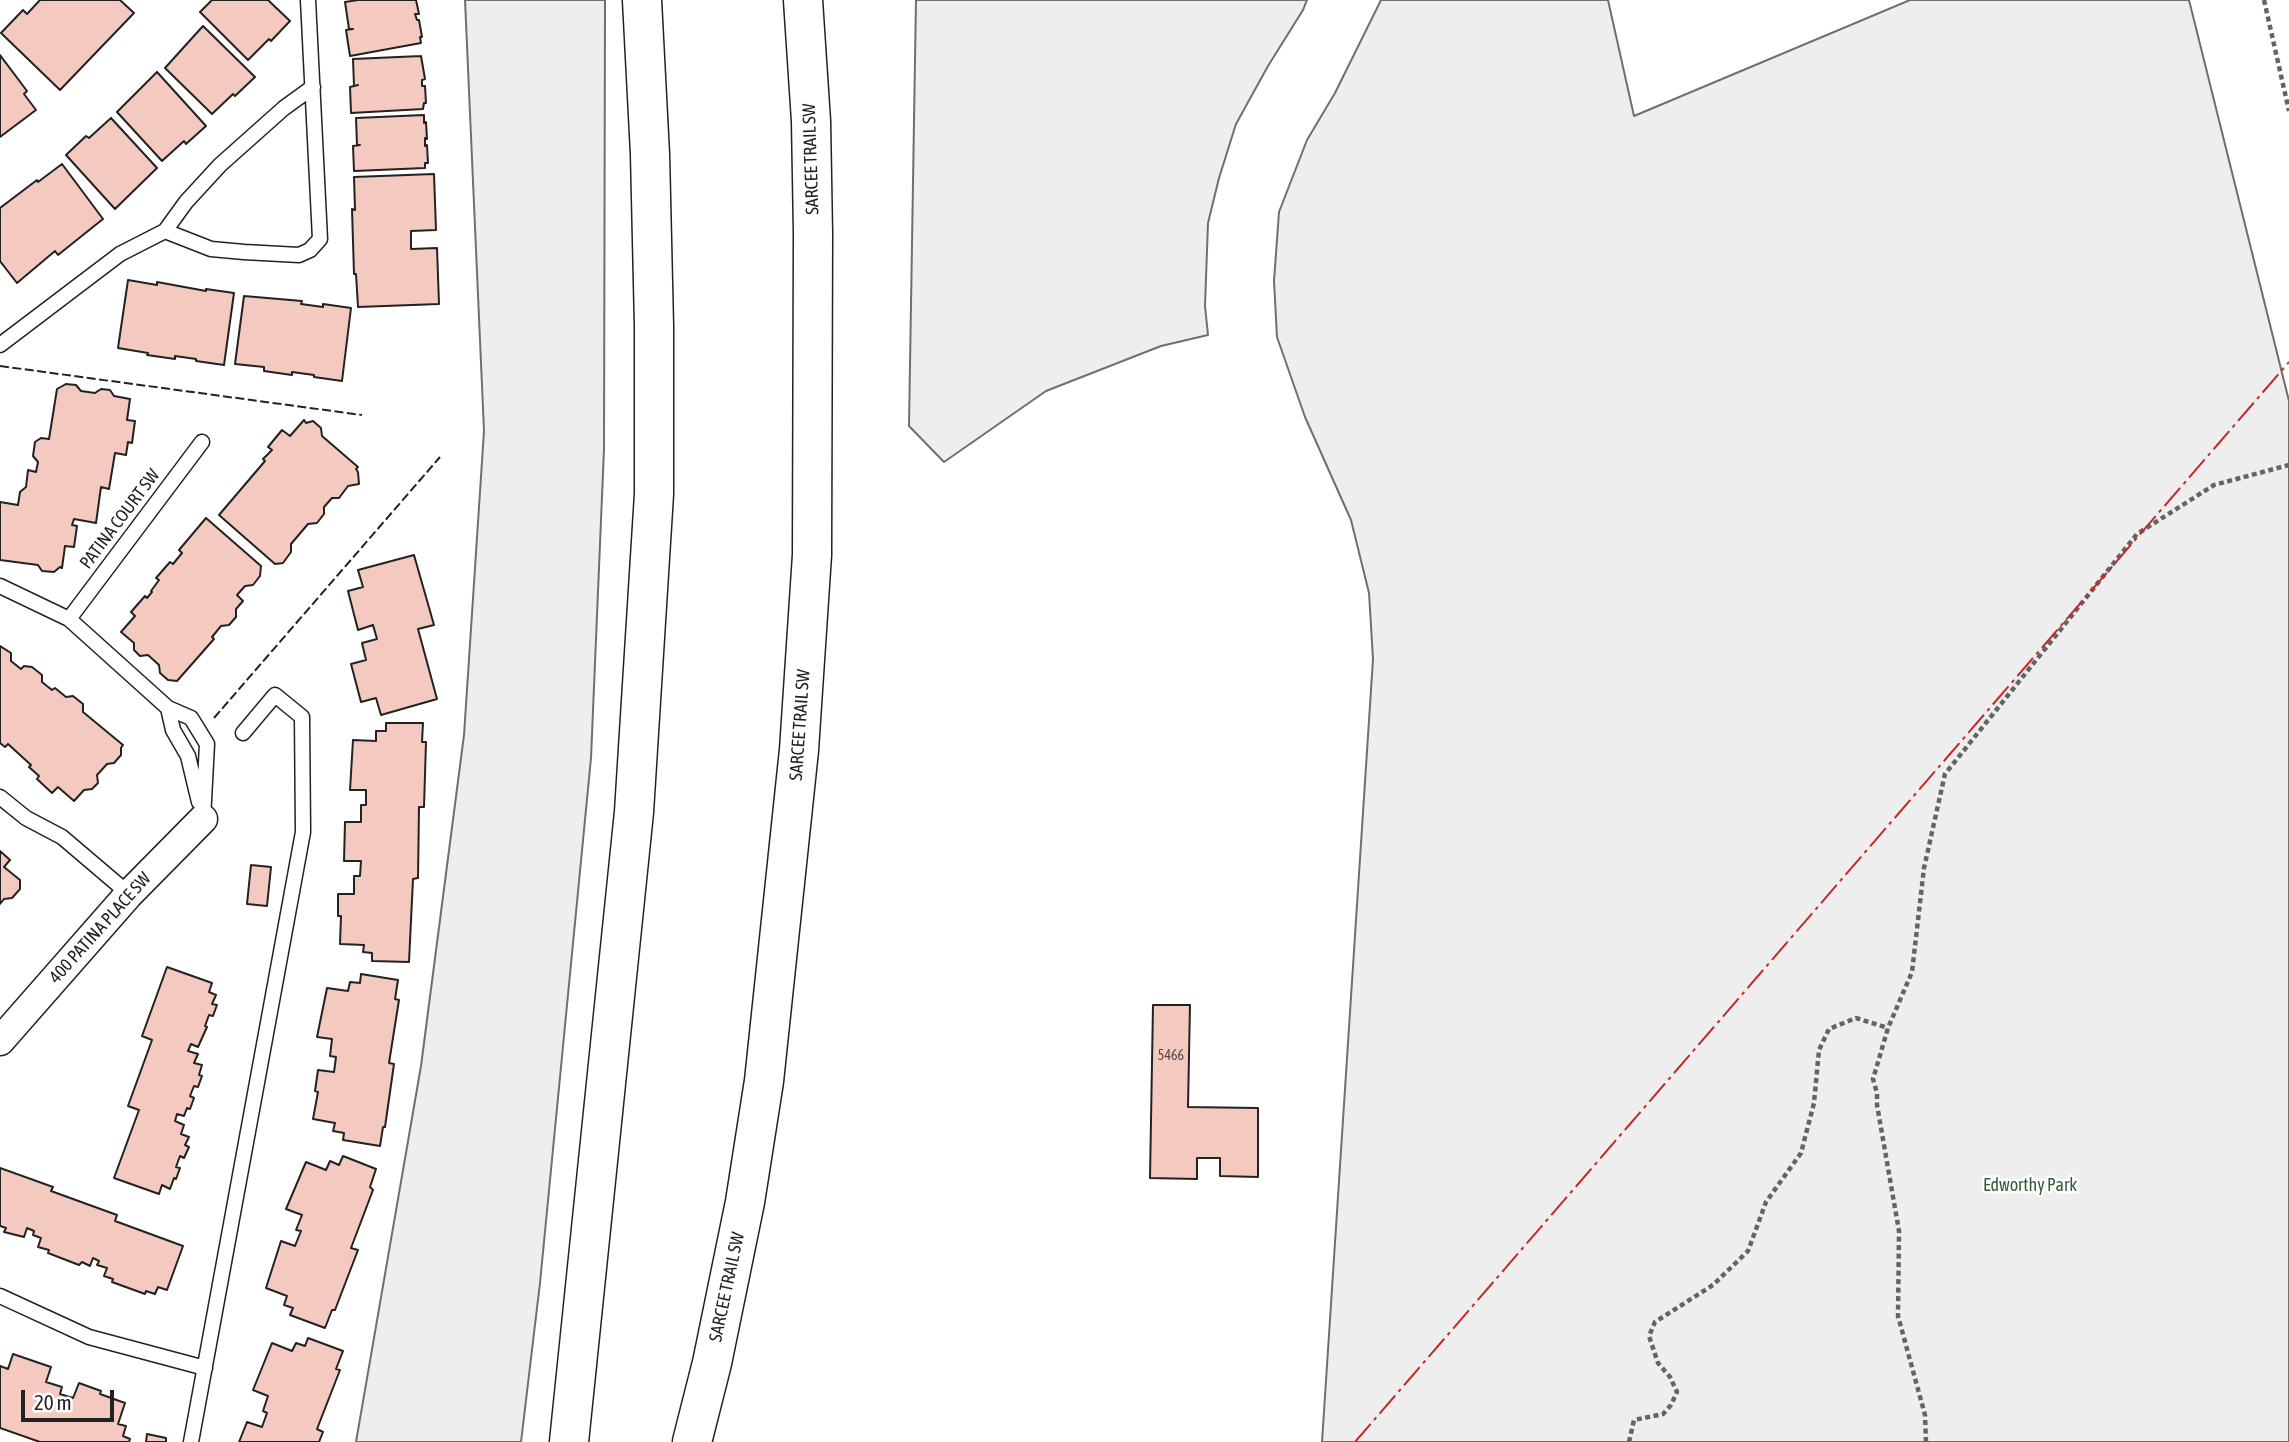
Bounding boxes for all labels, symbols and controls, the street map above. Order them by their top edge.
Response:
street label: SARCEE TRAIL SW [798,103,824,215]
street label: PATINA COURT SW [75,465,165,573]
street label: SARCEE TRAIL SW [785,669,815,781]
street label: 400 PATINA PLACE SW [45,868,155,988]
house number: 5466 [1158,1048,1184,1064]
park label: Edworthy Park [1983,1174,2077,1196]
street label: SARCEE TRAIL SW [705,1230,749,1344]
scale bar [24,1376,117,1420]
text: 20 m [34,1390,72,1414]

